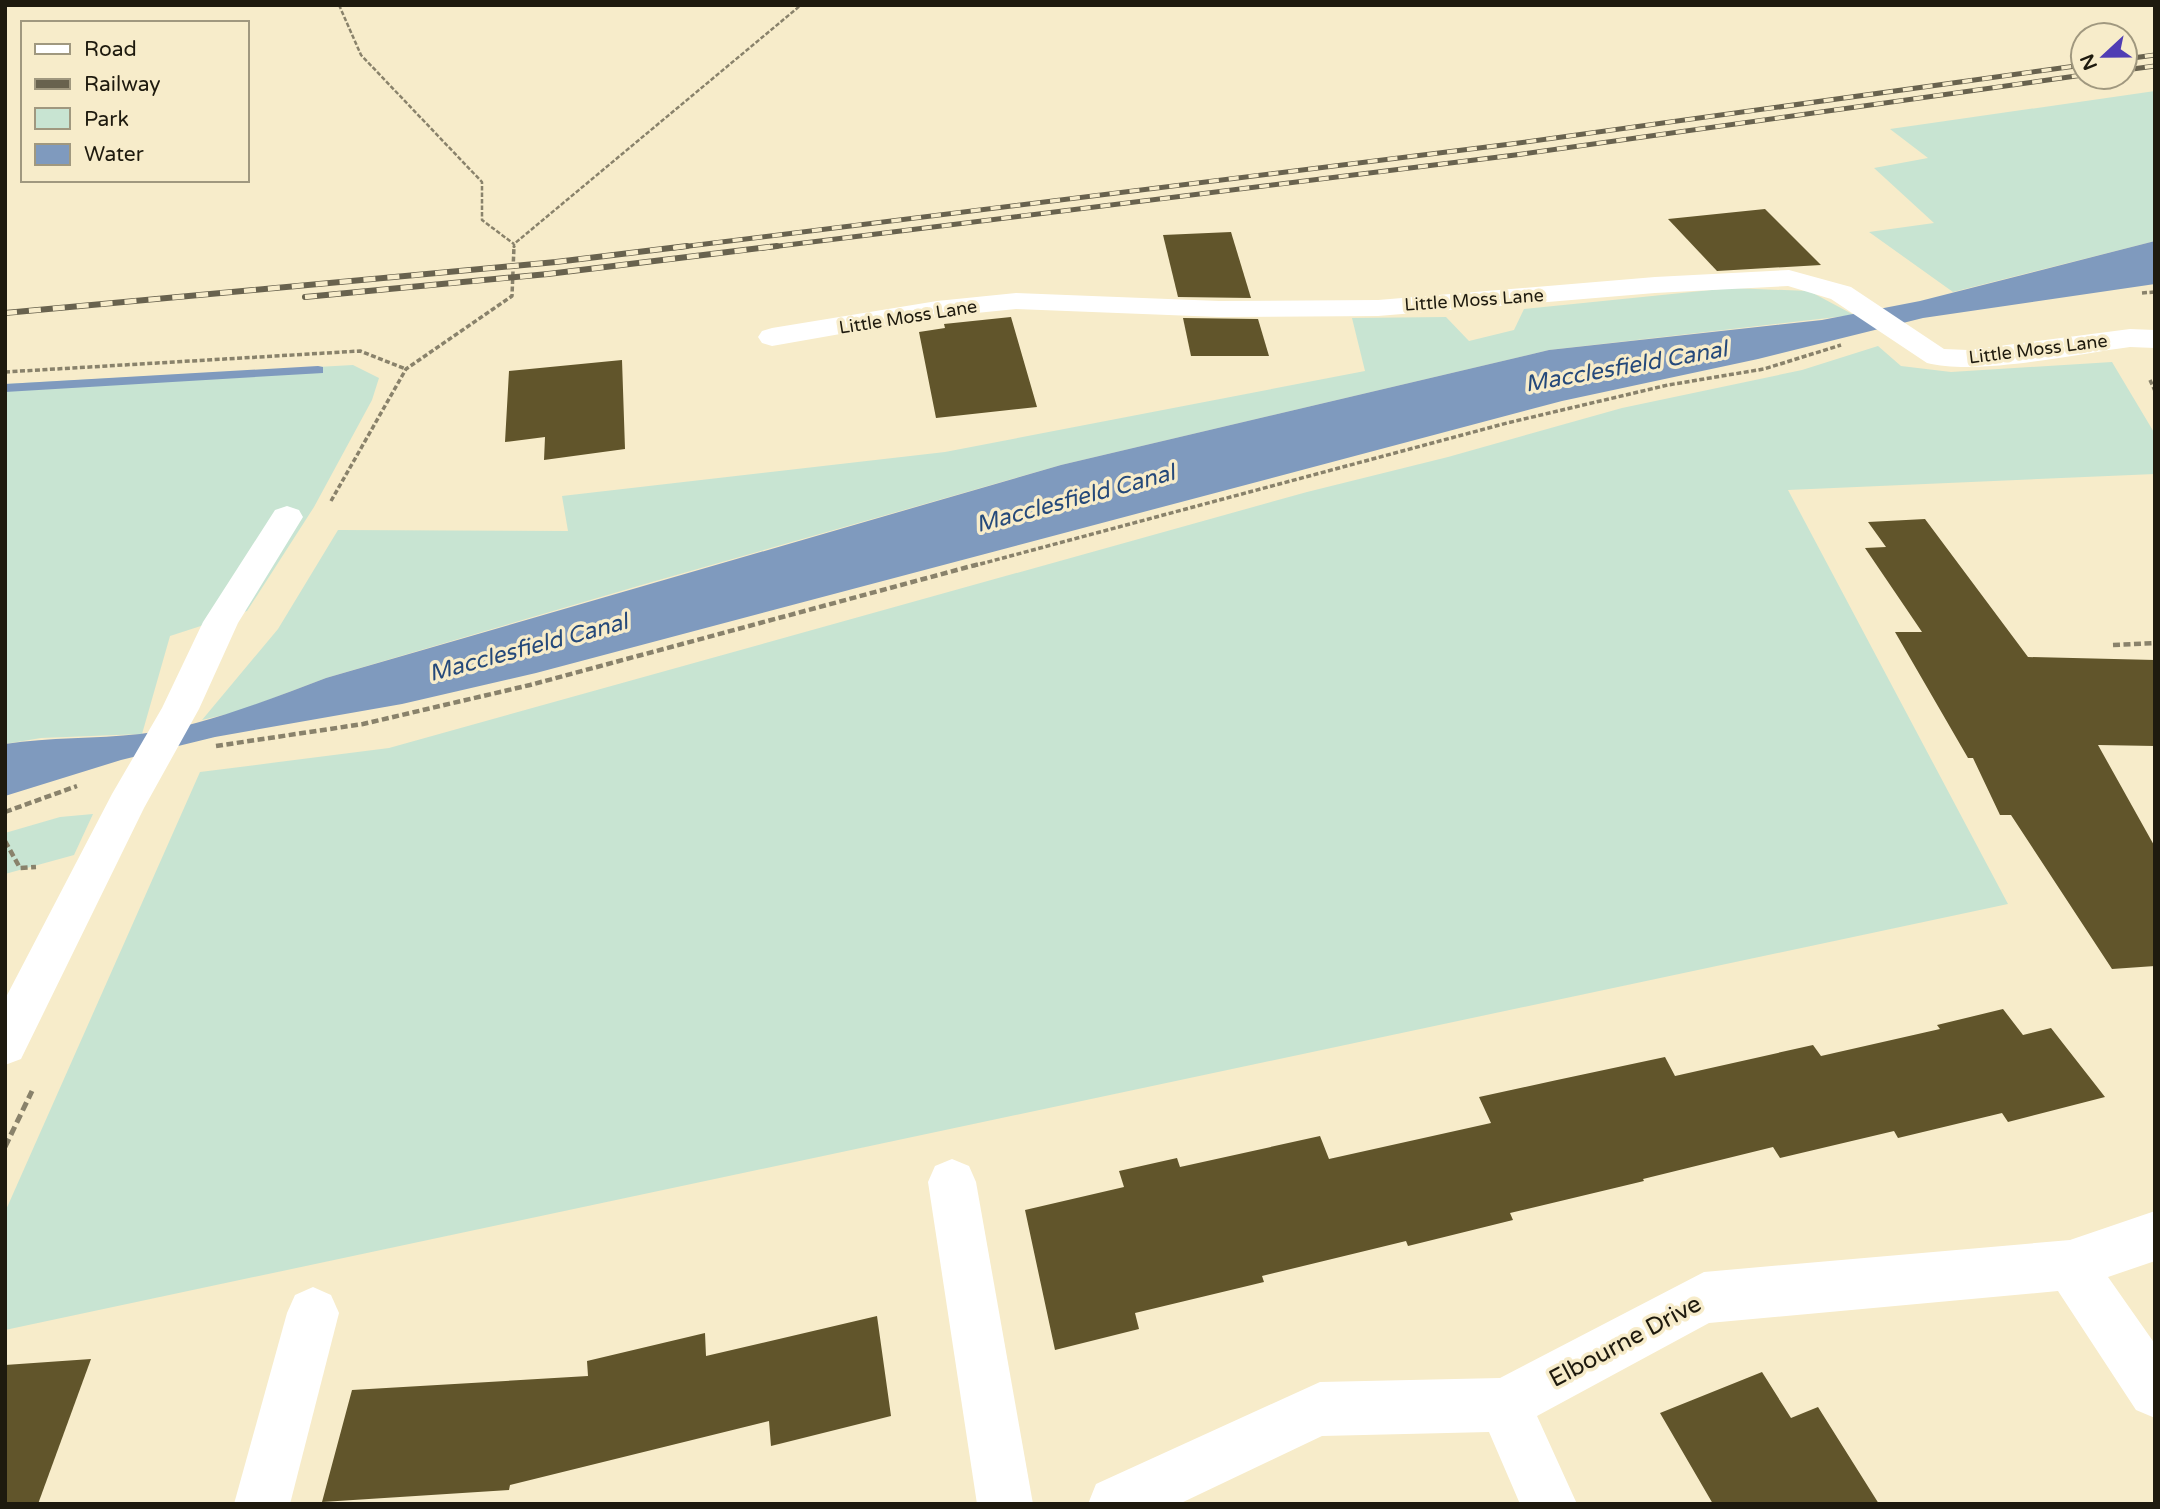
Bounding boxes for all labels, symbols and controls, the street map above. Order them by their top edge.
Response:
legend [21,21,248,182]
north arrow [2069,21,2139,91]
text: Road [84,37,137,62]
text: N [2076,51,2102,73]
text: Railway [84,72,161,97]
text: Park [84,107,129,132]
text: Water [84,142,144,167]
street label: Little Moss Lane [1404,284,1544,316]
street label: Little Moss Lane [837,295,979,339]
street label: Little Moss Lane [1967,330,2109,368]
water label: Macclesfield Canal [1523,335,1732,399]
water label: Macclesfield Canal [973,458,1180,539]
water label: Macclesfield Canal [426,607,633,688]
street label: Elbourne Drive [1544,1289,1706,1394]

